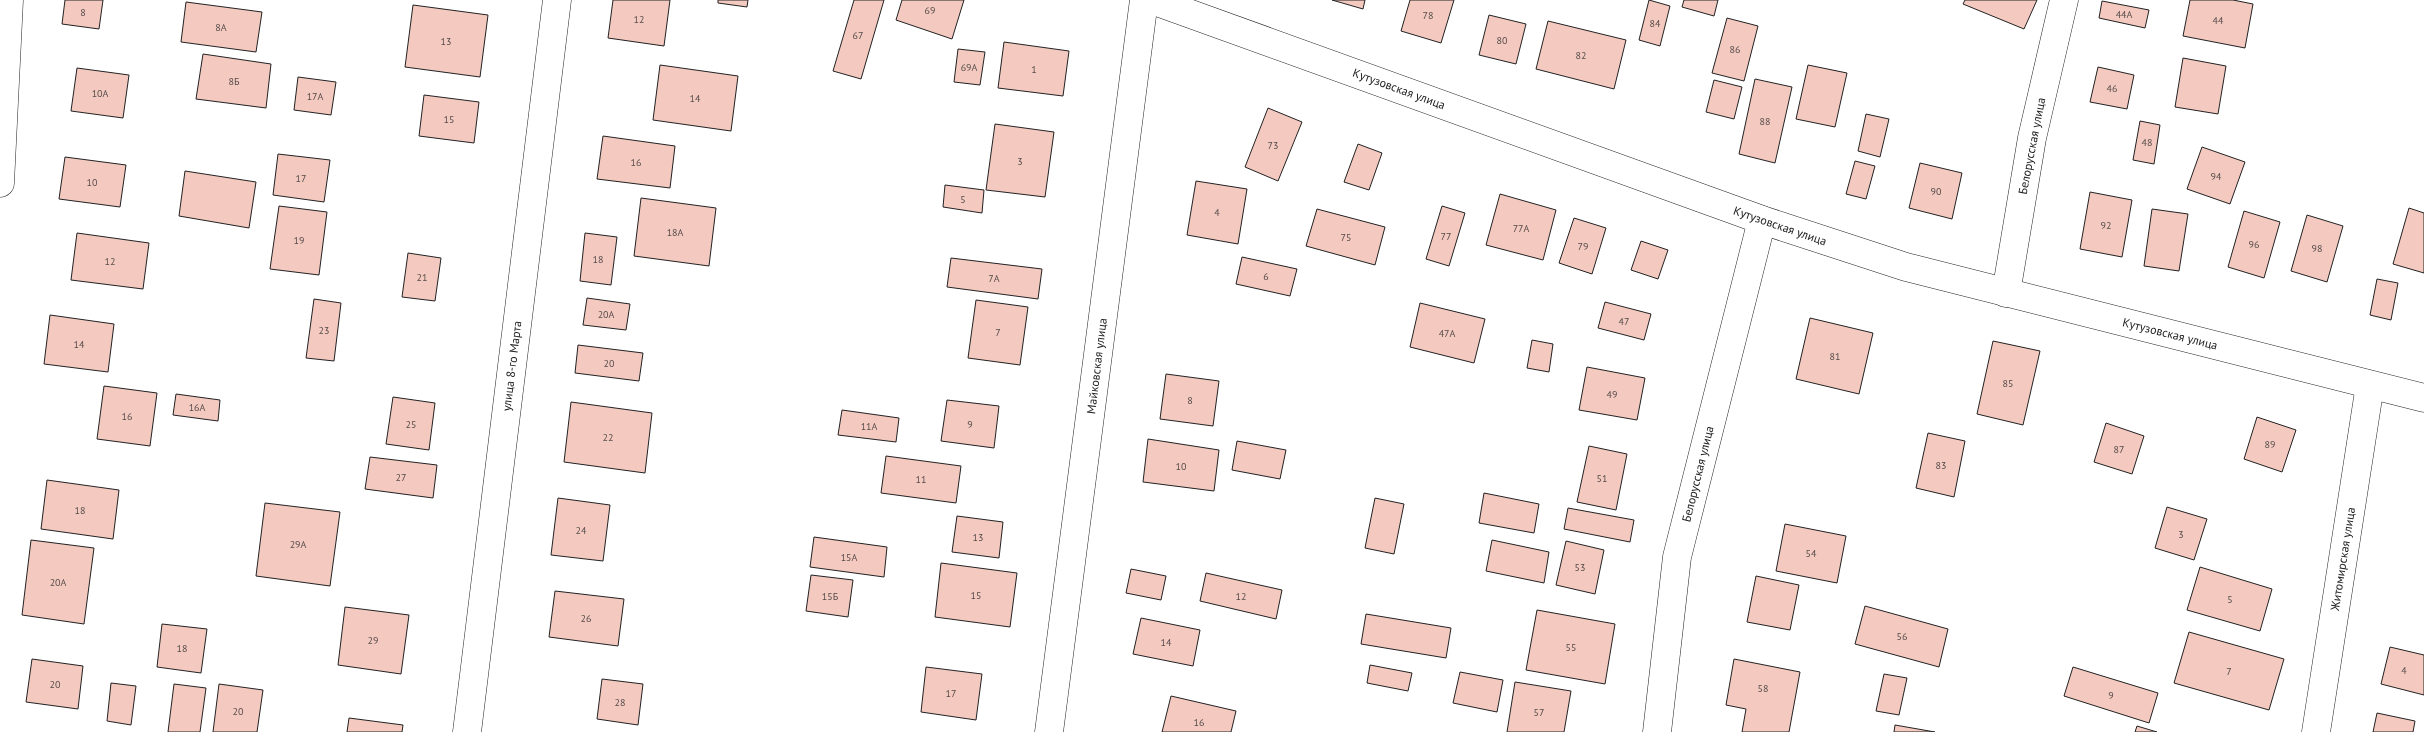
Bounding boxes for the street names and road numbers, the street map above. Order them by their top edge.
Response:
street label: Кутузовская улица [1351,65,1448,112]
street label: Белорусская улица [2015,96,2048,196]
street label: Кутузовская улица [1732,203,1829,249]
street label: Кутузовская улица [2121,314,2219,353]
street label: Майковская улица [1083,317,1110,415]
street label: улица 8-го Марта [499,320,524,412]
street label: Белорусская улица [1678,424,1717,523]
street label: Житомирская улица [2327,506,2358,613]

